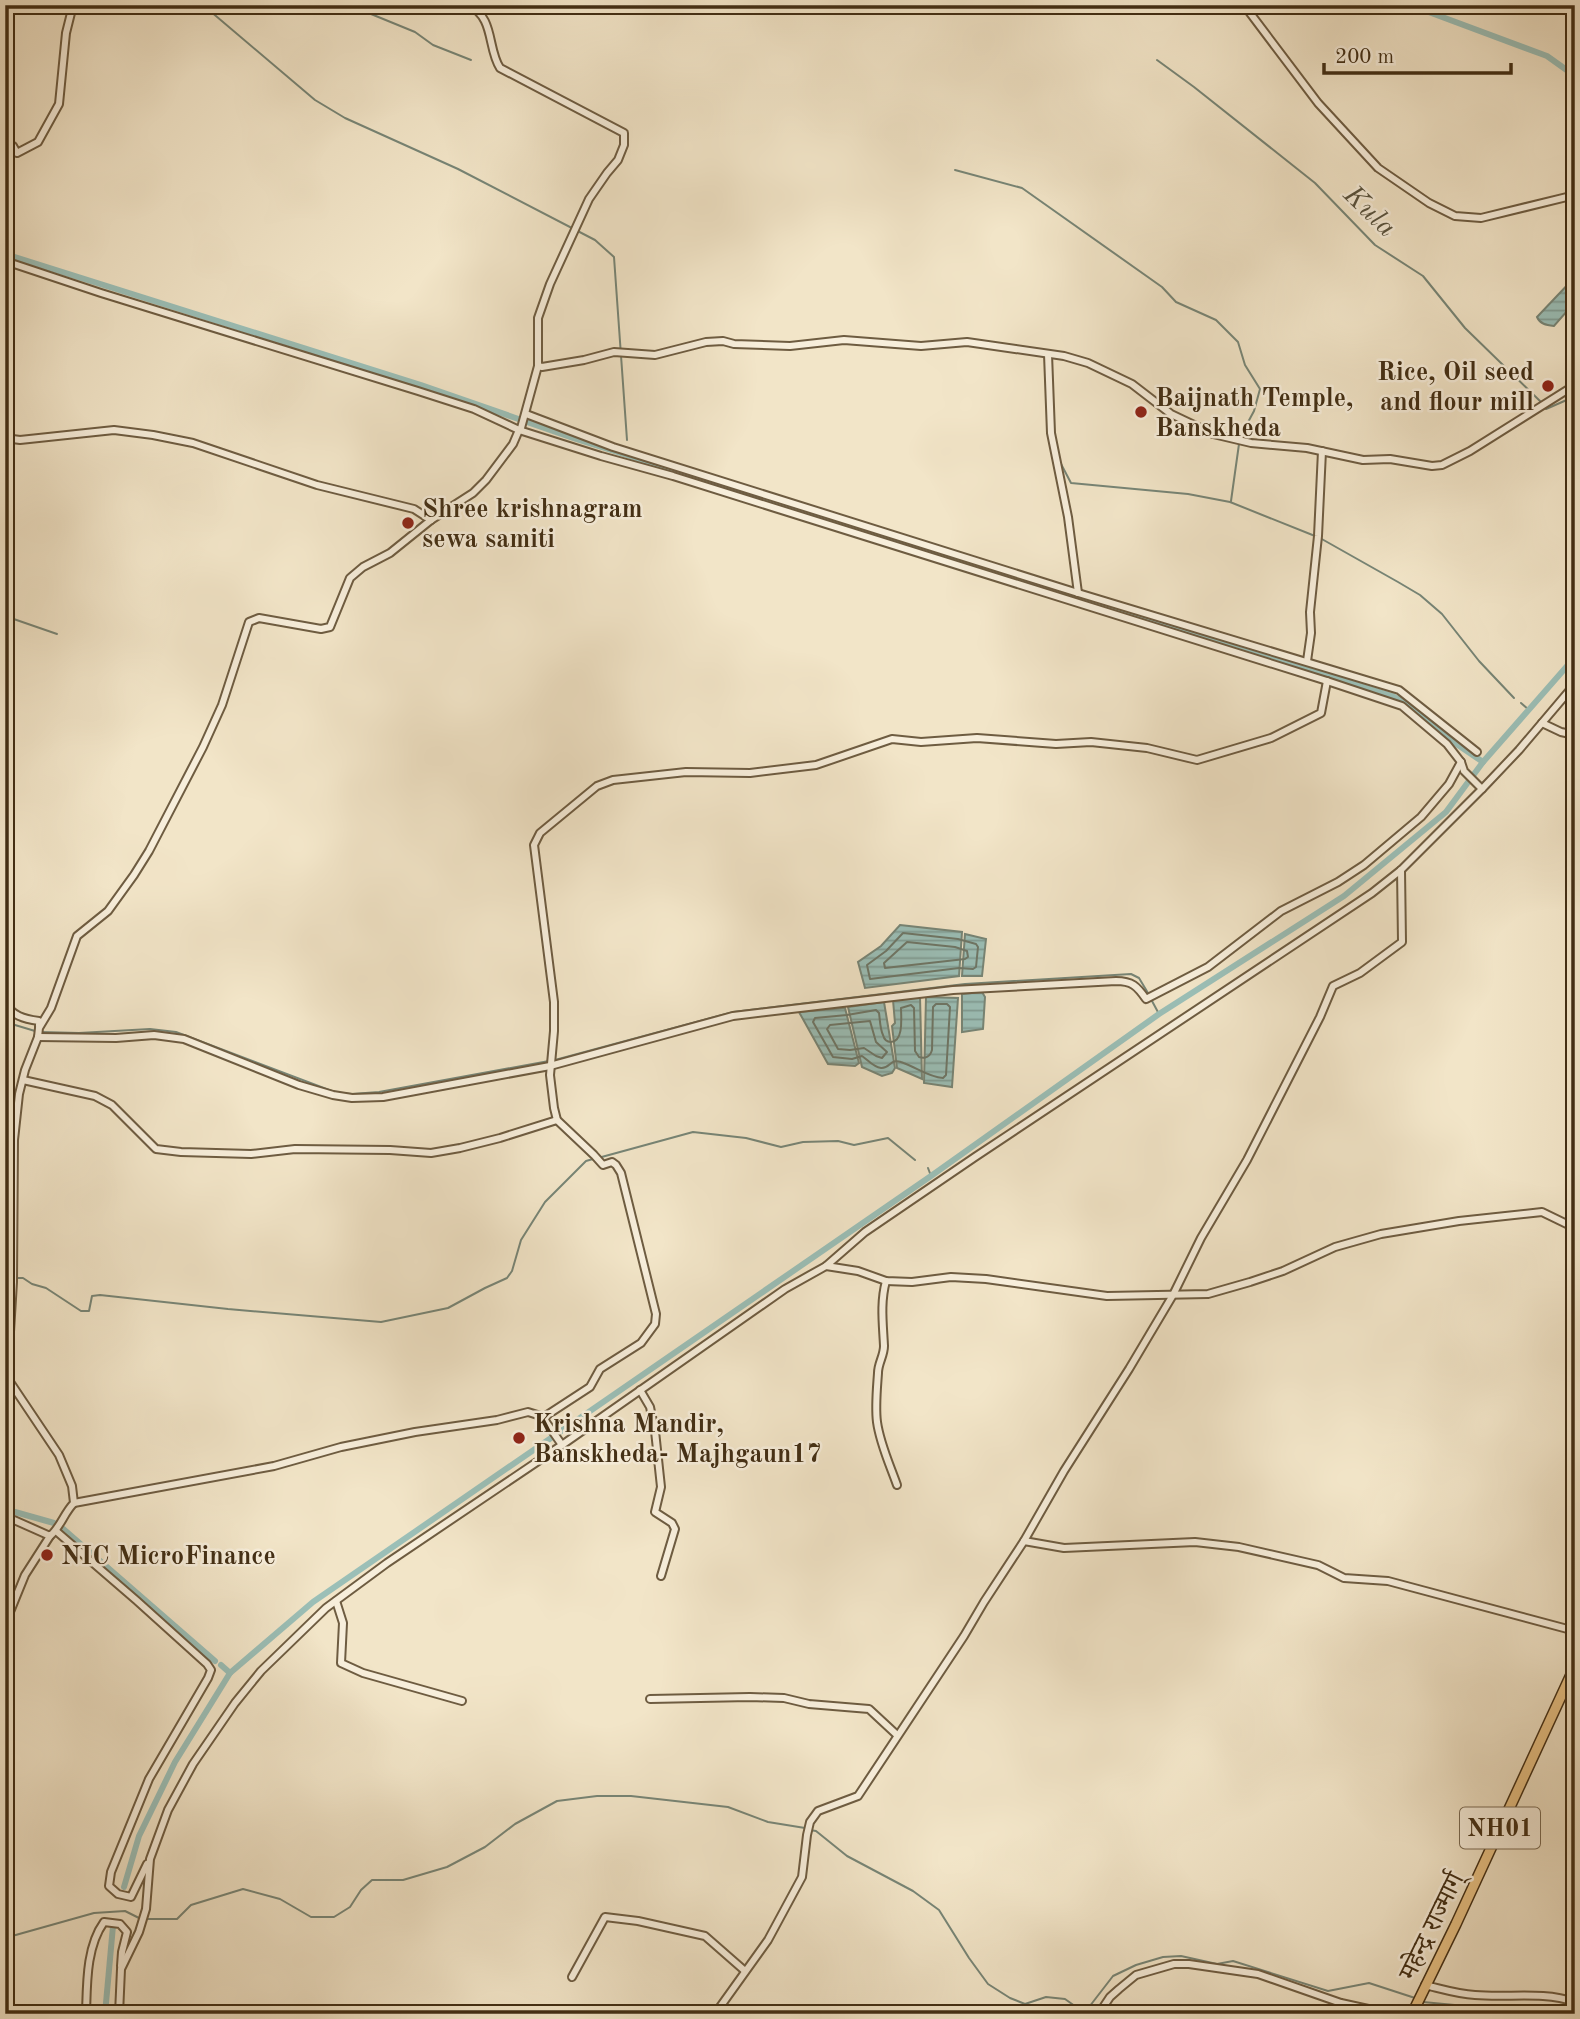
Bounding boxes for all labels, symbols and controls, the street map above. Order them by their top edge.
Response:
scale bar [1324,32,1512,76]
text: 200 m [1335,47,1394,68]
water label: Kula [1337,180,1400,243]
place label: Rice, Oil seed and flour mill [1377,360,1534,416]
marker: Rice, Oil seed and flour mill [1540,378,1556,394]
place label: Baijnath Temple, Banskheda [1155,386,1353,442]
marker: Baijnath Temple, Banskheda [1133,404,1149,420]
place label: Shree krishnagram sewa samiti [422,497,642,553]
marker: Shree krishnagram sewa samiti [400,515,416,531]
place label: Krishna Mandir, Banskheda- Majhgaun17 [533,1412,822,1468]
marker: Krishna Mandir, Banskheda- Majhgaun17 [511,1430,527,1446]
place label: NIC MicroFinance [61,1544,276,1570]
marker: NIC MicroFinance [39,1547,55,1563]
road number: NH01 [1460,1808,1540,1849]
street label: महेन्द्र राज्मार्ग् [1391,1864,1473,1987]

